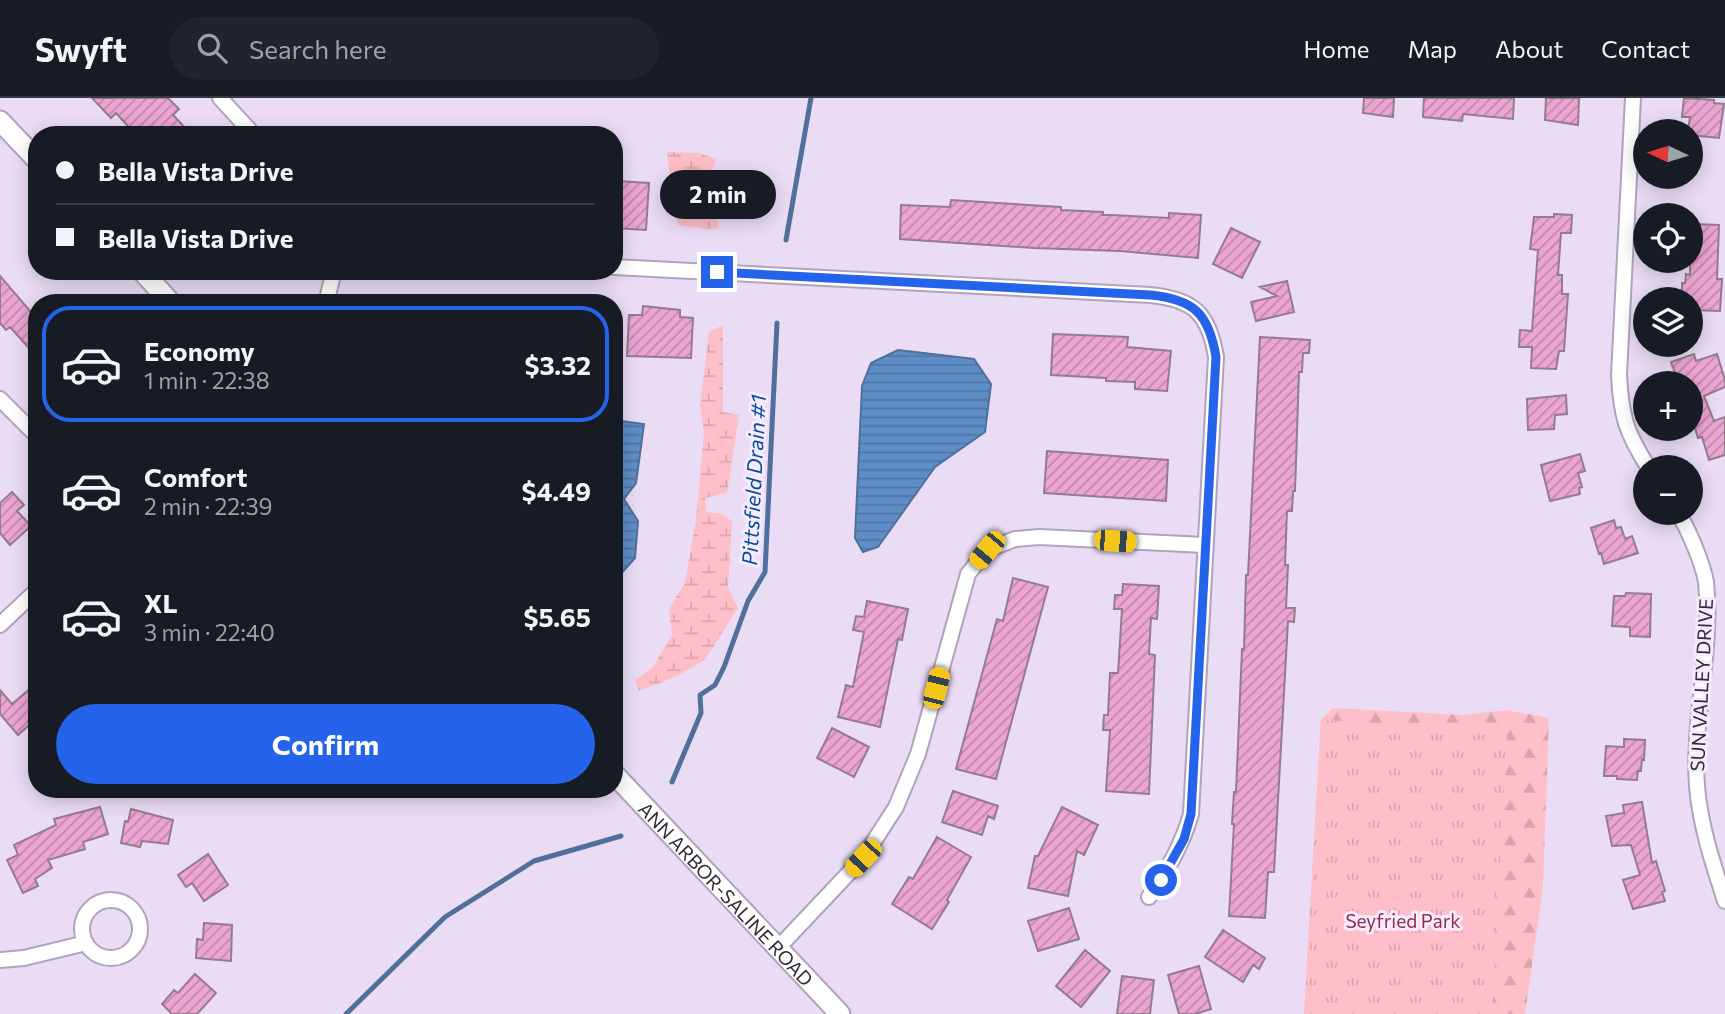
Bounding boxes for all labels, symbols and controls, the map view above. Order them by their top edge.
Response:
search box [169,17,659,80]
text: Swyft [35,28,127,69]
icon: search [193,29,231,67]
text: Search here [249,33,386,64]
text: Home [1304,34,1370,63]
text: Map [1408,34,1457,63]
text: About [1495,34,1563,63]
text: Contact [1601,34,1690,63]
north arrow [1633,119,1703,189]
map controls [1633,119,1703,525]
text: Bella Vista Drive [98,155,293,186]
callout: 2 min [659,170,775,220]
text: 2 min [689,180,747,208]
button: locate [1633,203,1703,273]
text: Bella Vista Drive [98,222,293,253]
route end [701,256,733,288]
button: layers [1633,287,1703,357]
icon: car [60,333,123,396]
text: Economy [144,335,255,366]
text: $3.32 [525,349,591,380]
text: 1 min · 22:38 [144,366,270,394]
button: + [1633,371,1703,441]
water label: Pittsfield Drain #1 [736,394,770,566]
button: − [1633,455,1703,525]
icon: car [60,459,123,522]
text: Comfort [144,461,247,492]
text: $4.49 [522,475,591,506]
text: 2 min · 22:39 [144,492,273,520]
car [966,527,1009,573]
car [1094,529,1137,553]
icon: car [60,585,123,648]
text: XL [144,587,178,618]
street label: SUN VALLEY DRIVE [1685,598,1717,772]
text: $5.65 [524,601,591,632]
text: 3 min · 22:40 [144,618,275,646]
car [921,665,952,711]
button: Confirm [56,704,595,784]
street label: ANN ARBOR-SALINE ROAD [634,797,818,990]
car [841,835,886,881]
route start [1145,864,1177,896]
park label: Seyfried Park [1345,909,1461,932]

